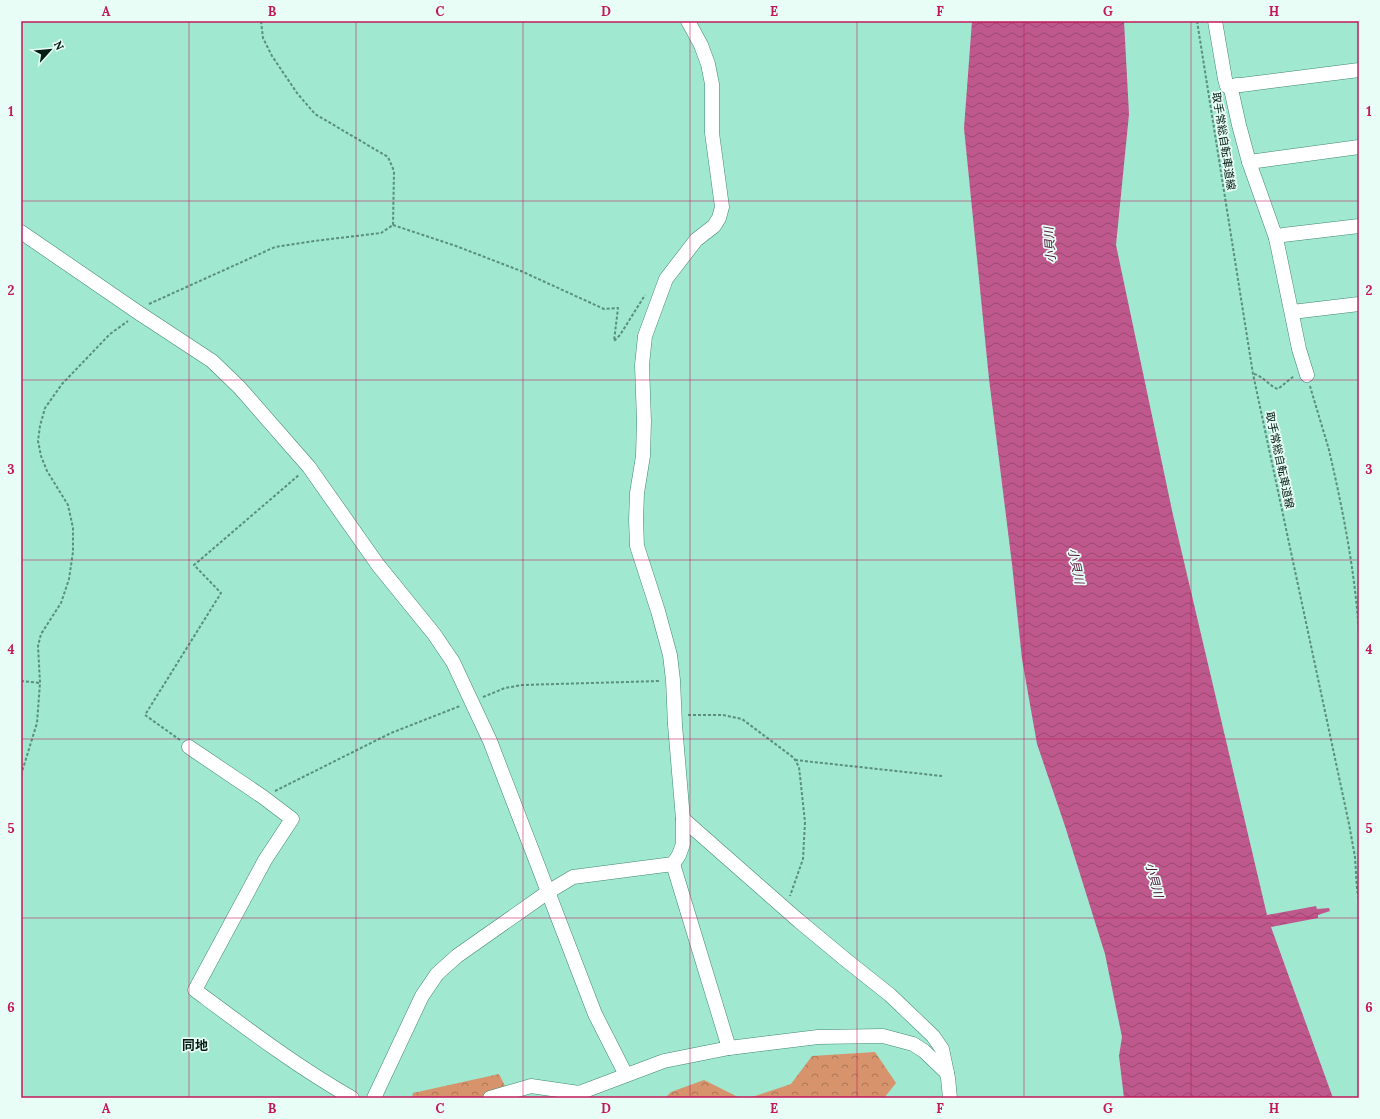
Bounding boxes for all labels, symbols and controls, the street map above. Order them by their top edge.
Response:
text: A [102,3,111,20]
text: B [268,3,277,20]
text: C [436,3,445,20]
text: D [601,3,611,20]
text: E [770,3,778,20]
text: F [936,3,944,20]
text: G [1103,3,1113,20]
text: H [1269,3,1279,20]
north arrow [30,30,70,70]
text: N [51,38,67,53]
street label: 取手常総自転車道線 [1209,91,1239,191]
text: 1 [8,103,14,120]
text: 1 [1366,103,1372,120]
water label: 小貝川 [1041,225,1058,264]
text: 2 [8,282,15,299]
text: 2 [1366,282,1373,299]
street label: 取手常総自転車道線 [1263,410,1297,510]
text: 3 [7,461,15,478]
text: 3 [1365,461,1373,478]
water label: 小貝川 [1065,547,1088,587]
text: 4 [7,641,15,658]
text: 4 [1365,641,1373,658]
text: 5 [7,820,15,837]
text: 5 [1365,820,1373,837]
water label: 小貝川 [1143,861,1167,901]
text: 6 [7,999,15,1016]
text: 6 [1365,999,1373,1016]
district label: 同地 [182,1037,208,1054]
text: A [102,1100,111,1117]
text: B [268,1100,277,1117]
text: C [436,1100,445,1117]
text: D [601,1100,611,1117]
text: E [770,1100,778,1117]
text: F [936,1100,944,1117]
text: G [1103,1100,1113,1117]
text: H [1269,1100,1279,1117]

